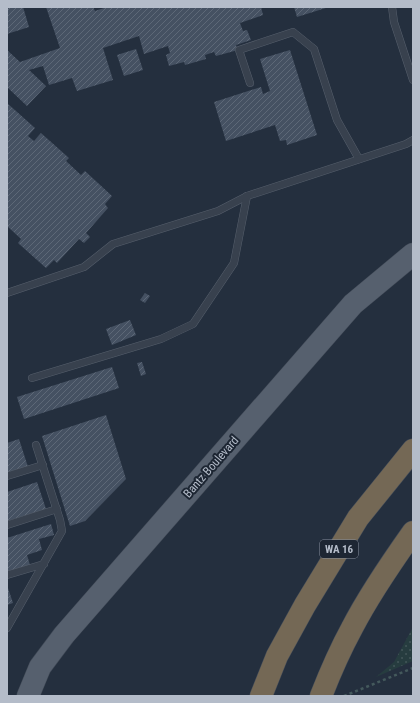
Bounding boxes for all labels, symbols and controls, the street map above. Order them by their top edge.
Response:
street label: Bantz Boulevard [181,433,241,501]
road number: WA 16 [320,540,358,558]

